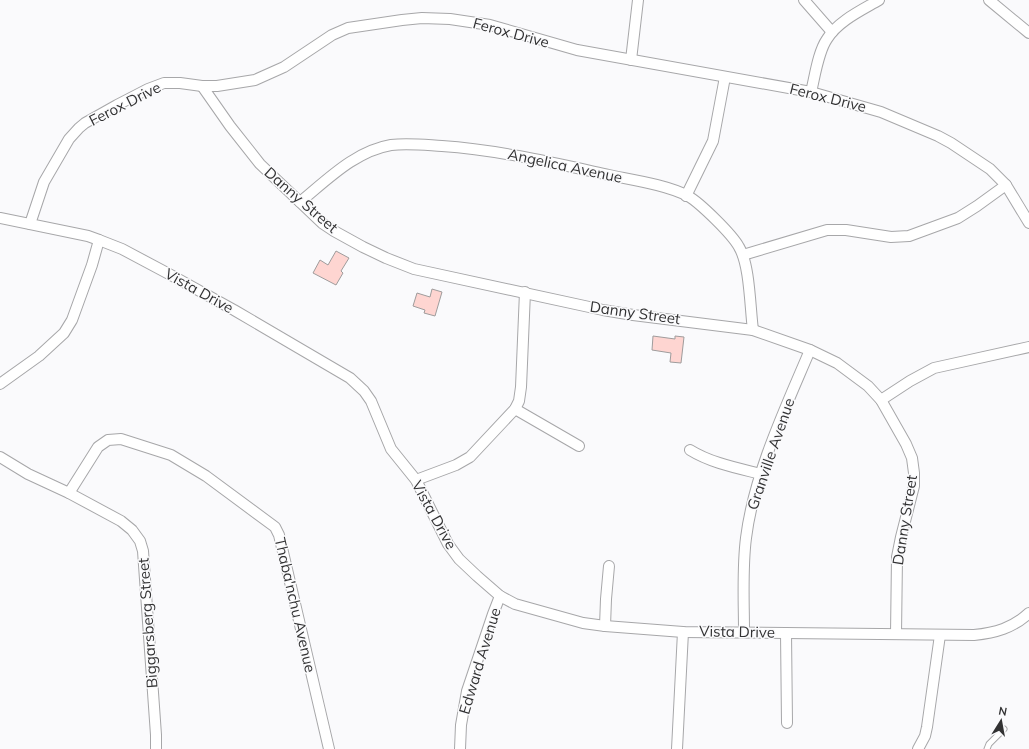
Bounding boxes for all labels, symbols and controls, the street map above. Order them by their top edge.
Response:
street label: Ferox Drive [471,13,551,52]
street label: Ferox Drive [86,77,164,130]
street label: Ferox Drive [788,79,868,116]
street label: Angelica Avenue [506,144,624,187]
street label: Danny Street [261,163,342,237]
street label: Vista Drive [161,264,237,317]
street label: Danny Street [589,297,681,328]
street label: Granville Avenue [742,395,799,512]
street label: Danny Street [888,473,921,566]
street label: Vista Drive [408,477,461,553]
street label: Thaba'nchu Avenue [271,536,320,674]
street label: Biggarsberg Street [133,557,162,689]
street label: Edward Avenue [454,605,505,716]
street label: Vista Drive [699,621,775,642]
north arrow [981,701,1021,741]
text: N [997,704,1008,719]

